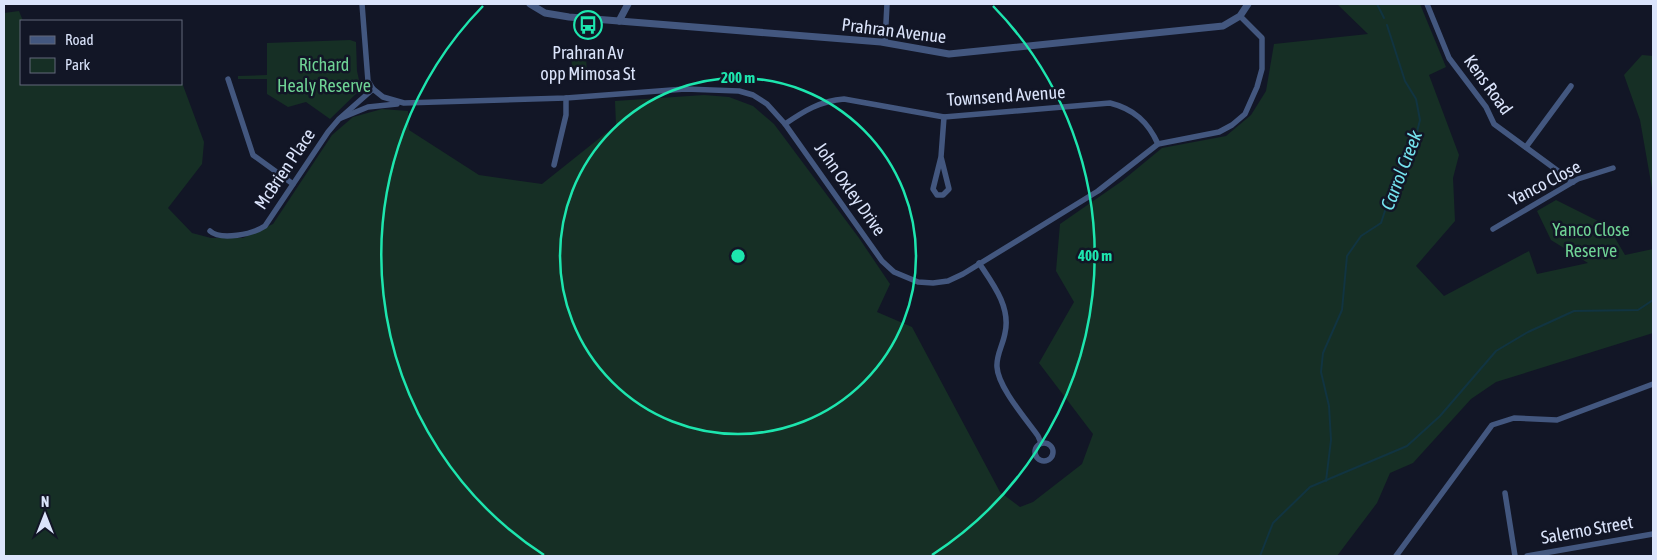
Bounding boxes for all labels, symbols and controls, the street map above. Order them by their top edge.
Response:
bus stop icon: Prahran Av opp Mimosa St [573,10,603,40]
street label: Prahran Avenue [841,14,948,47]
legend [20,20,182,85]
text: Road [65,31,94,48]
place label: Prahran Av opp Mimosa St [540,42,636,84]
street label: Kens Road [1460,51,1517,119]
park label: Richard Healy Reserve [277,54,371,96]
text: Park [65,56,90,73]
text: 200 m [721,69,755,86]
street label: Townsend Avenue [946,81,1066,110]
street label: McBrien Place [250,124,319,213]
water label: Carrol Creek [1376,127,1426,213]
street label: John Oxley Drive [810,138,890,240]
street label: Yanco Close [1506,156,1584,209]
park label: Yanco Close Reserve [1552,219,1630,261]
centre of rings [729,247,747,265]
text: 400 m [1077,247,1112,264]
north arrow [20,490,70,540]
text: N [41,494,49,510]
street label: Salerno Street [1539,511,1635,548]

